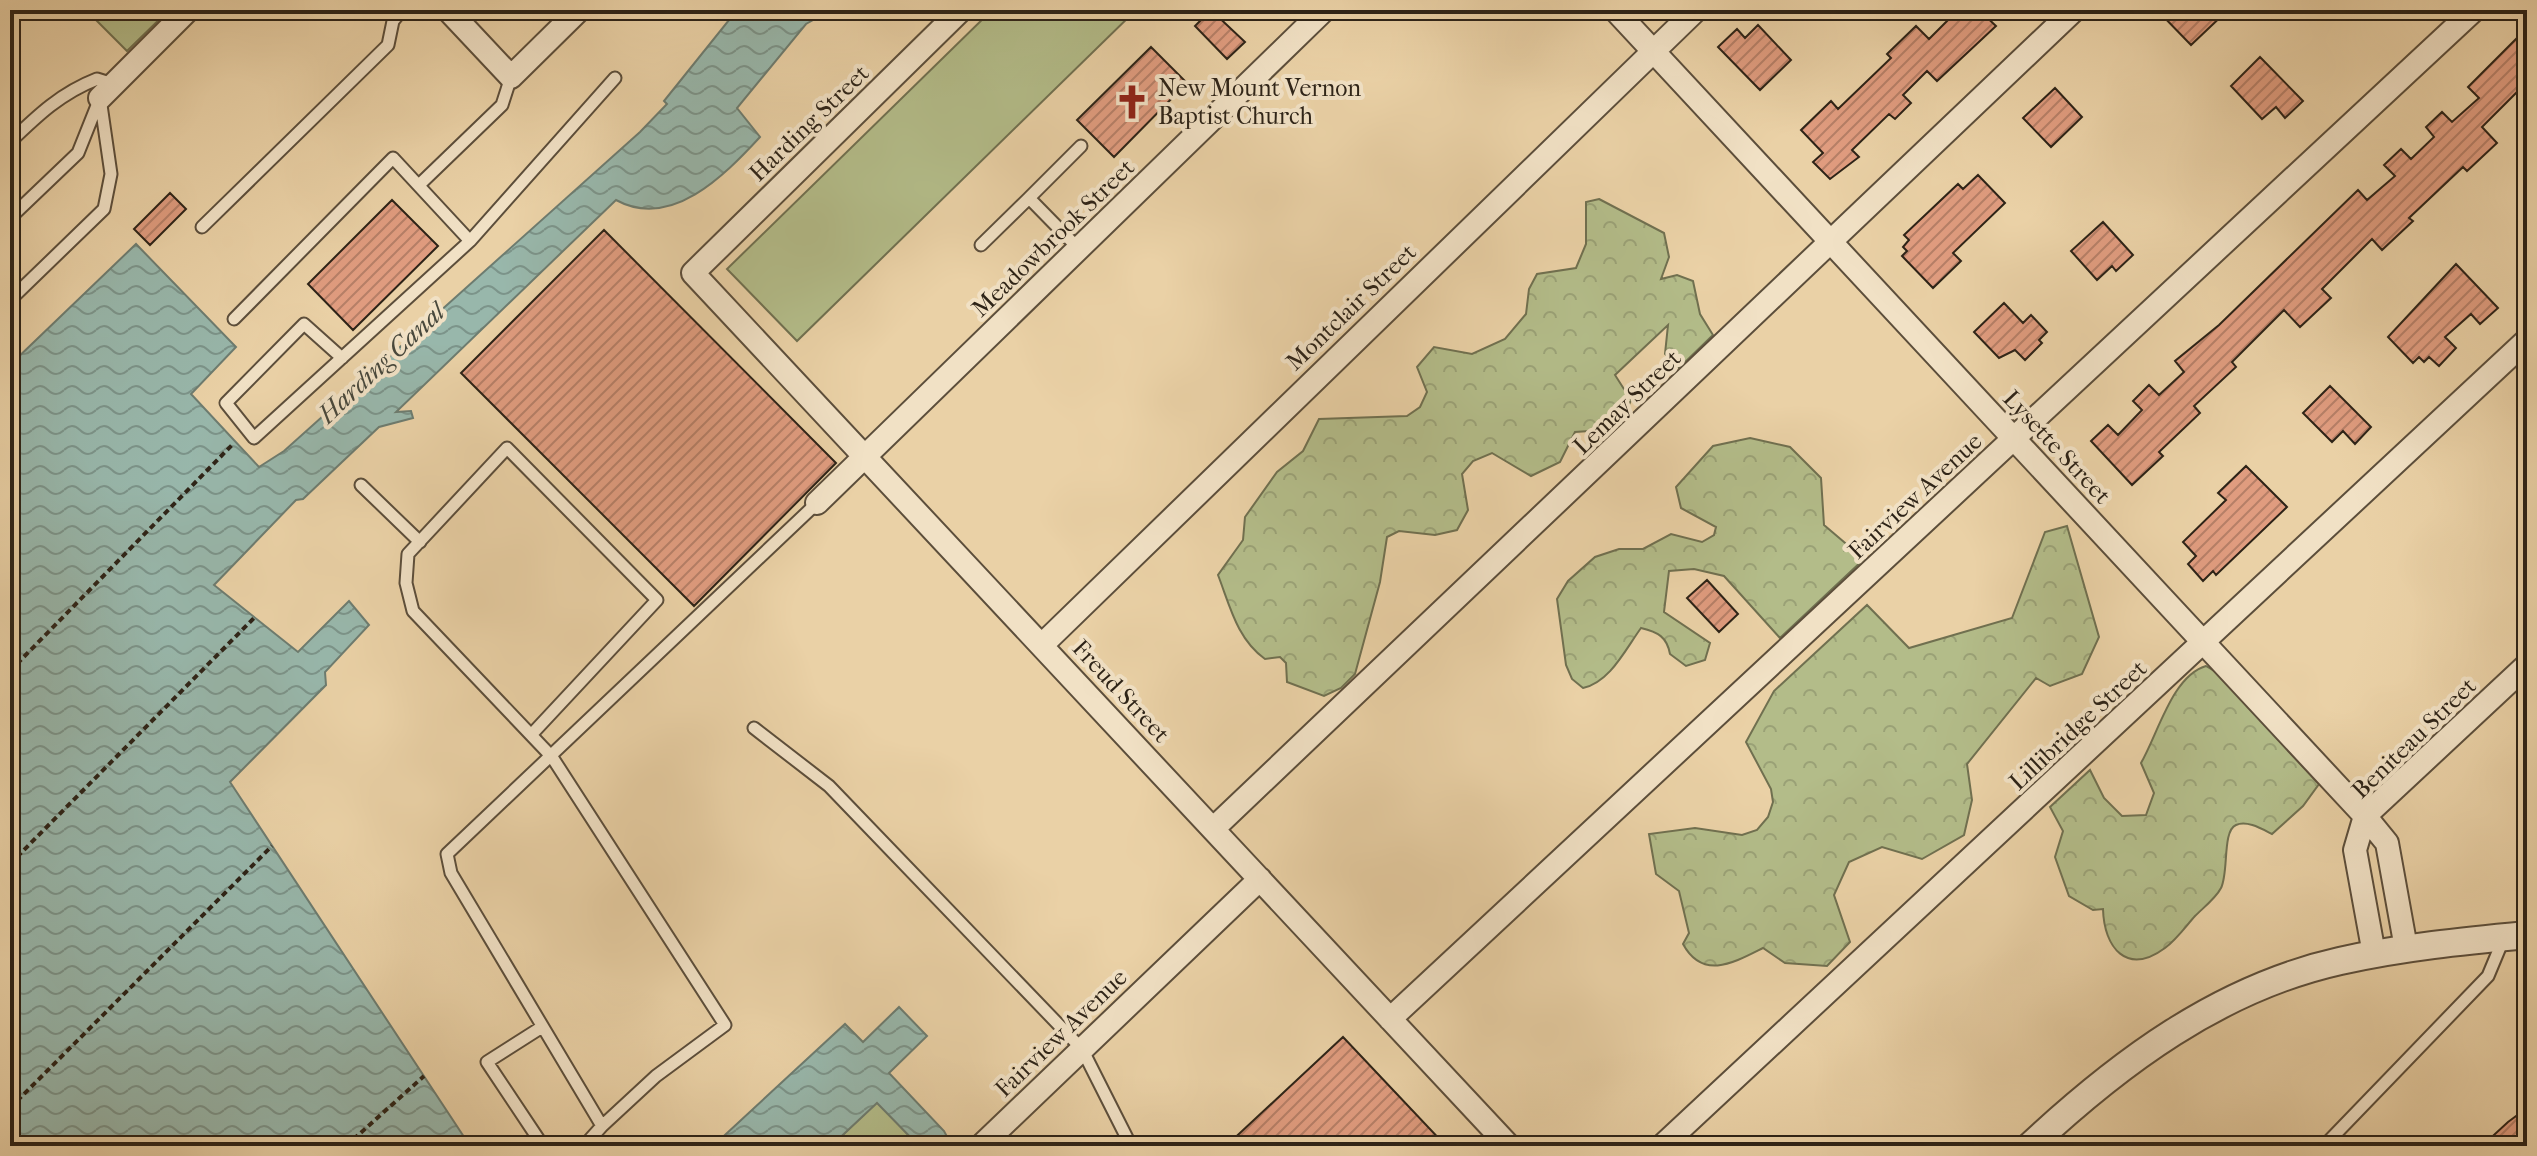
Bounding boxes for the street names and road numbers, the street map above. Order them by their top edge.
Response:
street label: Harding Street [743,59,875,187]
street label: Meadowbrook Street [966,153,1140,323]
street label: Montclair Street [1280,238,1422,376]
street label: Lemay Street [1567,344,1687,460]
street label: Lysette Street [1997,384,2117,510]
street label: Fairview Avenue [1842,427,1988,565]
street label: Freud Street [1067,634,1176,748]
street label: Lillibridge Street [2004,654,2153,796]
street label: Beniteau Street [2346,671,2482,804]
street label: Fairview Avenue [989,963,1133,1103]

